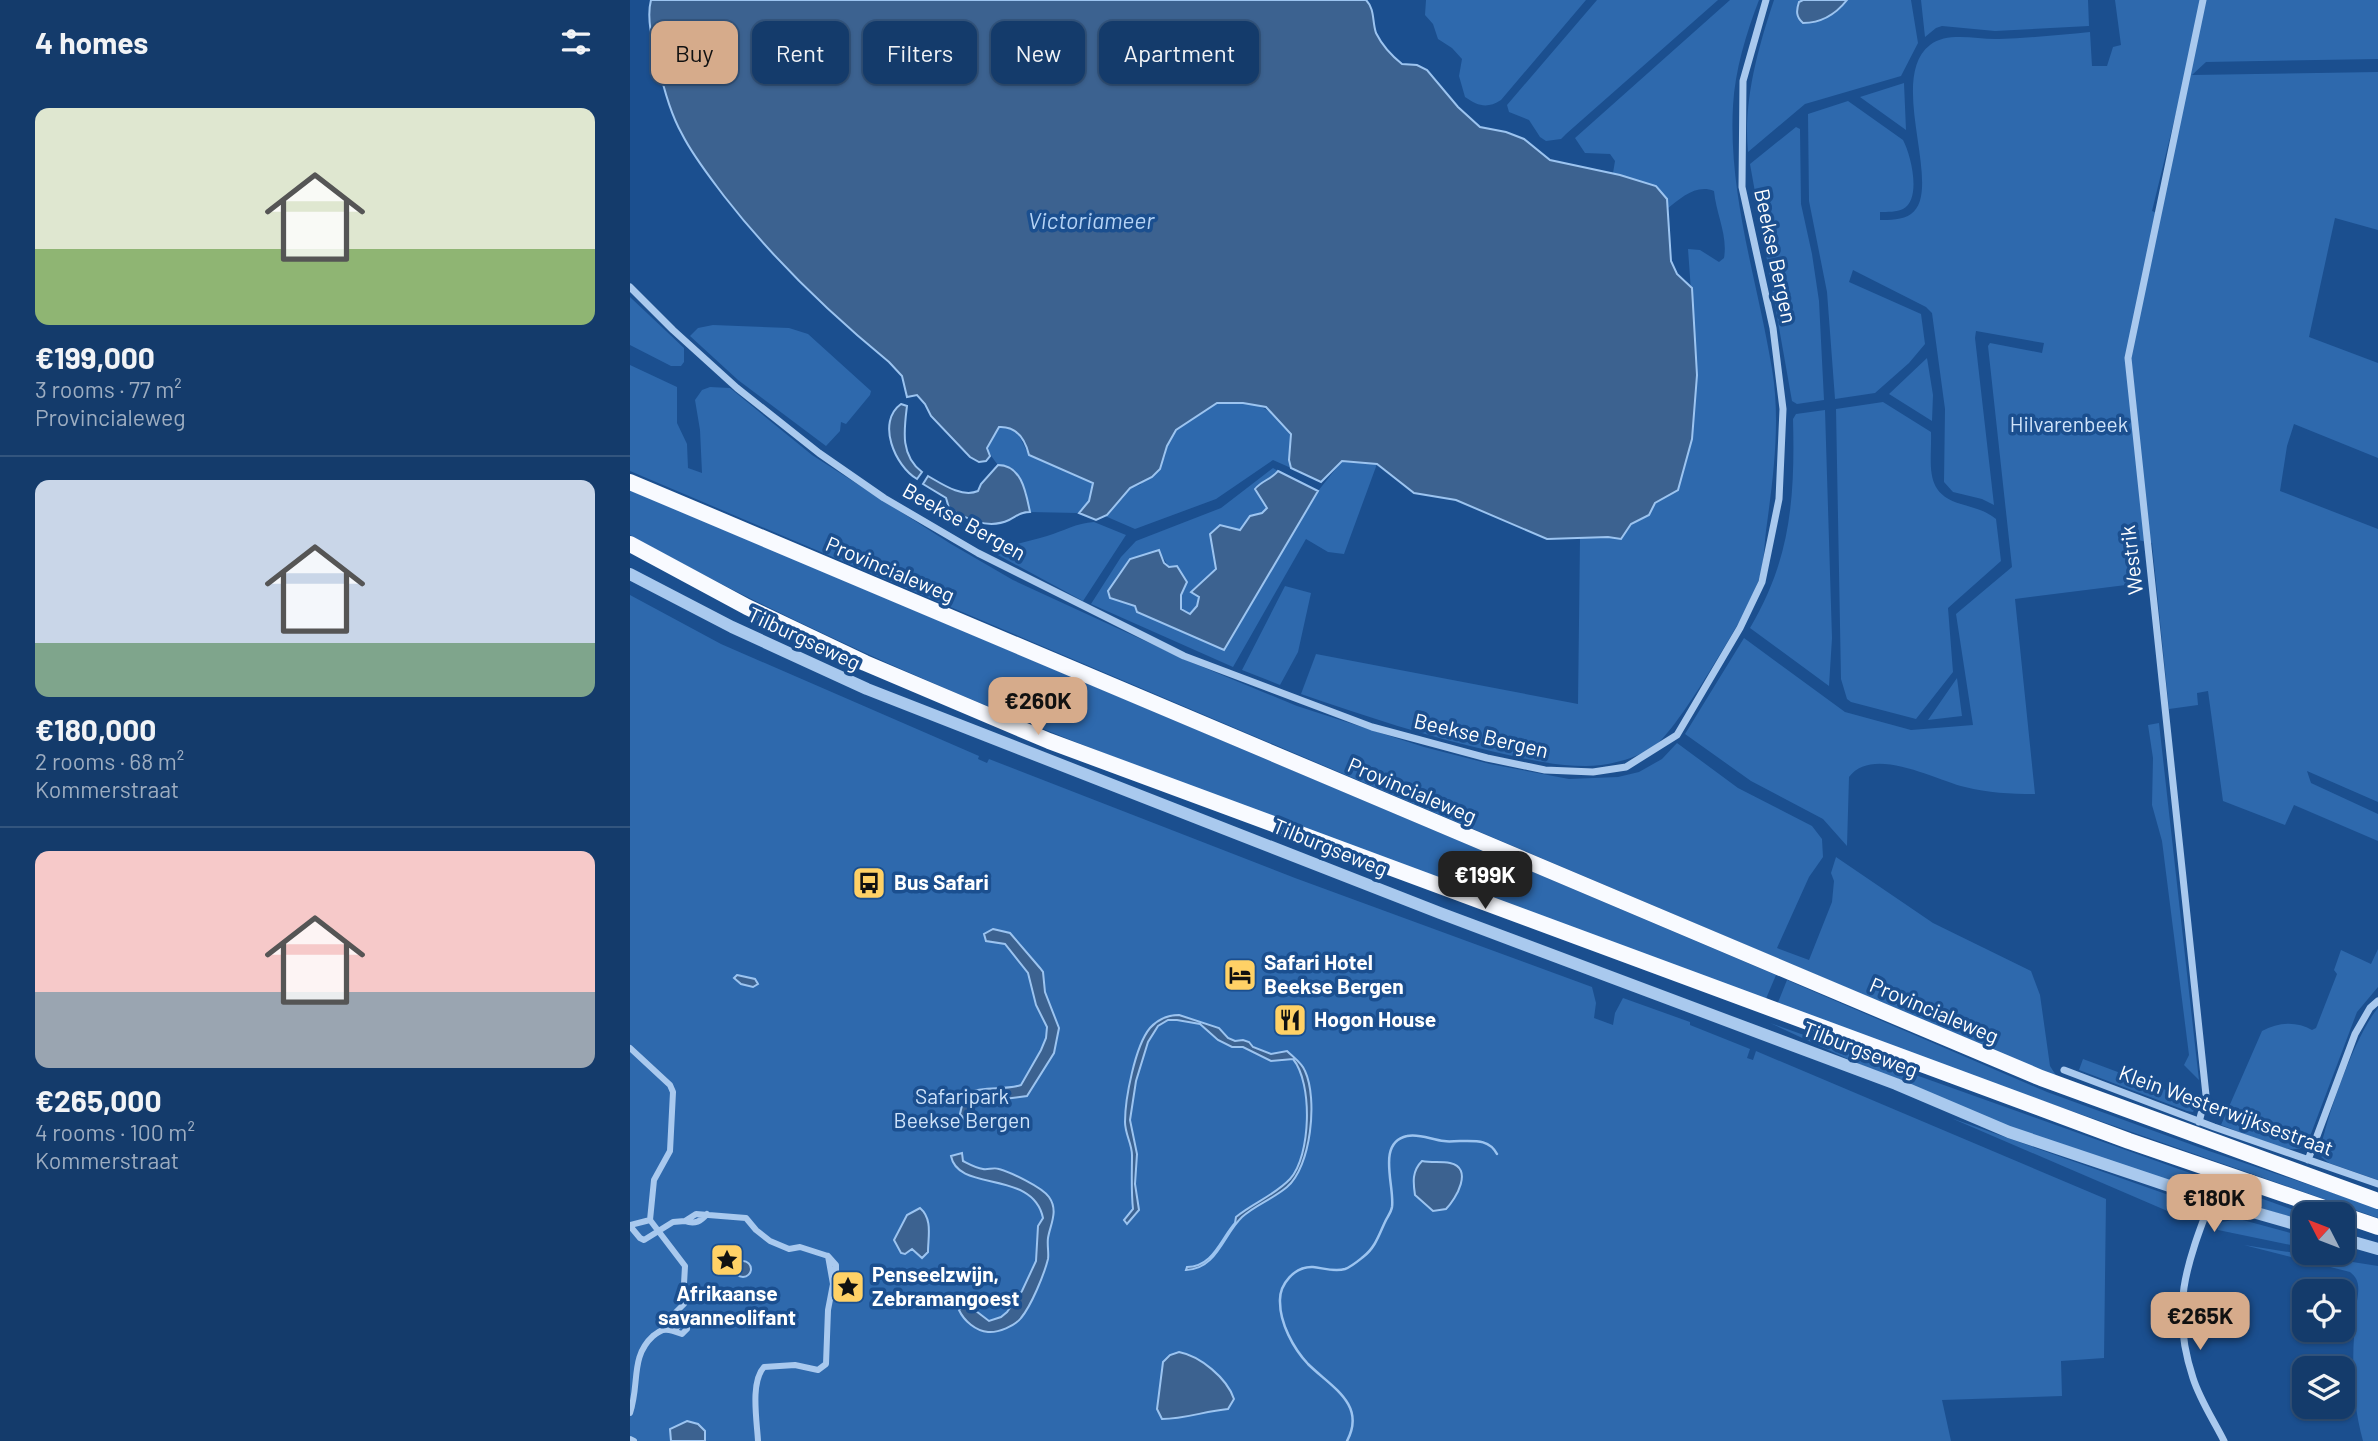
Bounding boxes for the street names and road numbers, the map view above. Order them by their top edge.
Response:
street label: Beekse Bergen [1750,186,1803,325]
street label: Beekse Bergen [899,477,1031,565]
street label: Westrik [2114,524,2147,596]
street label: Provincialeweg [822,530,959,607]
street label: Tilburgseweg [744,601,865,675]
street label: Beekse Bergen [1412,707,1551,762]
street label: Provincialeweg [1344,751,1481,828]
street label: Tilburgseweg [1270,812,1391,881]
street label: Provincialeweg [1866,971,2003,1048]
street label: Tilburgseweg [1799,1015,1922,1082]
street label: Klein Westerwijksestraat [2116,1059,2337,1160]

